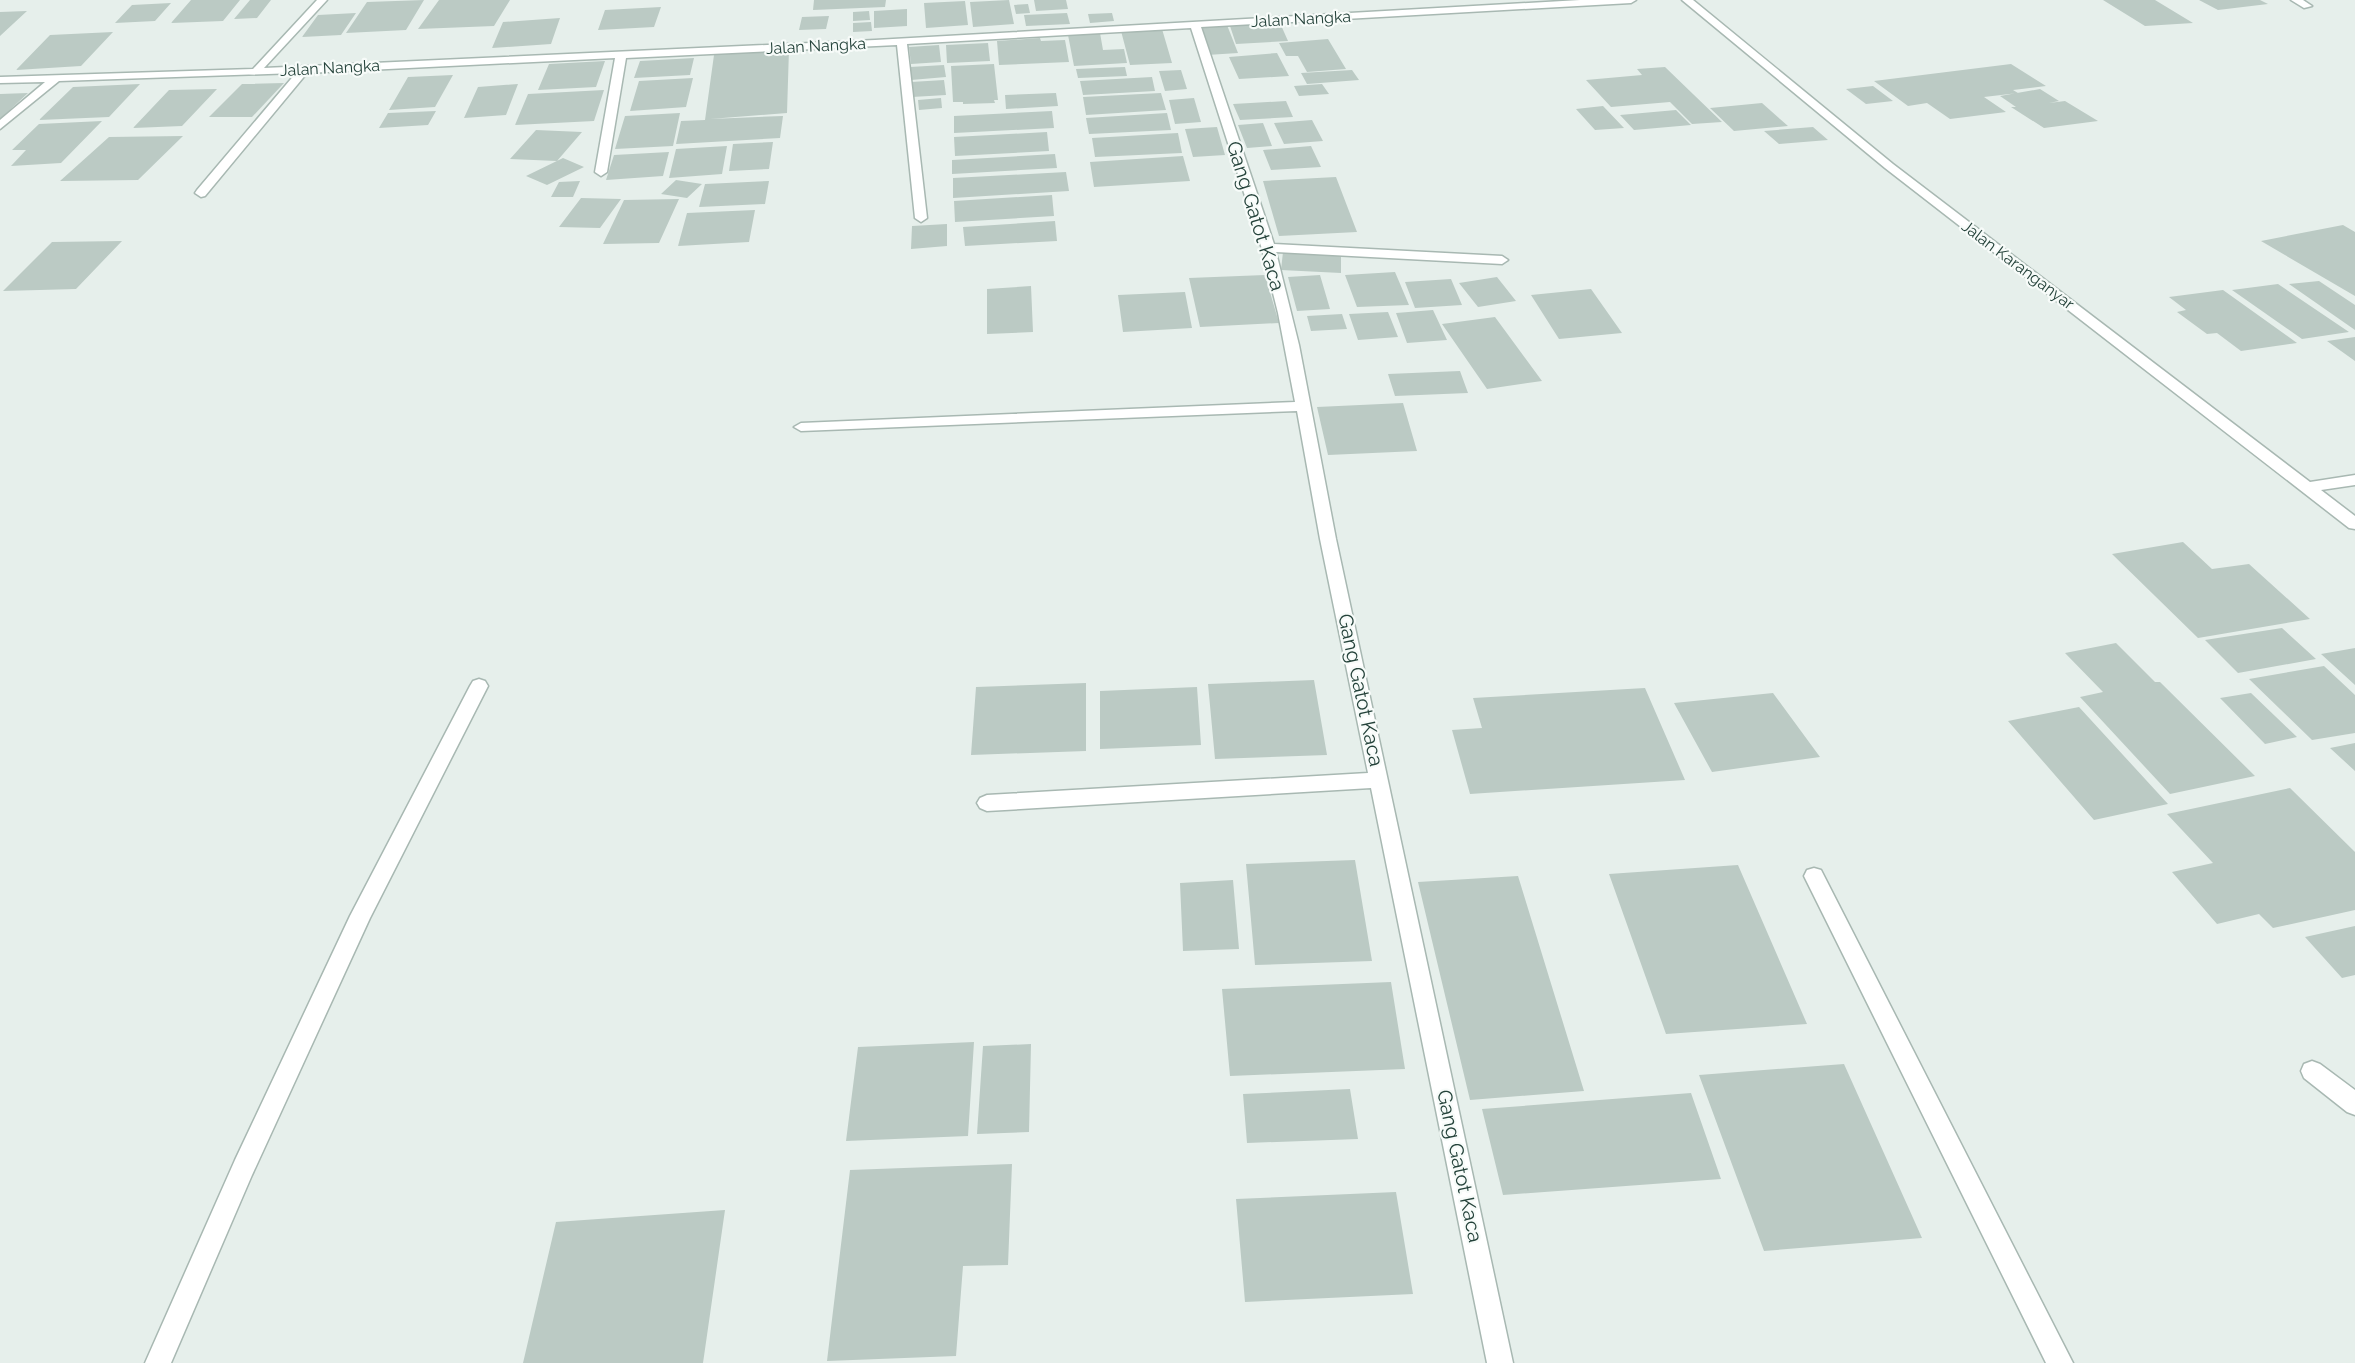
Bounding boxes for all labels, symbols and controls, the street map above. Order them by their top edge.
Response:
street label: Jalan Nangka [1251,7,1351,31]
street label: Jalan Nangka [766,34,866,58]
street label: Jalan Nangka [280,56,380,80]
street label: Gang Gatot Kaca [1222,138,1290,294]
street label: Jalan Karanganyar [1958,216,2078,314]
street label: Gang Gatot Kaca [1333,612,1389,768]
street label: Gang Gatot Kaca [1432,1088,1488,1244]

